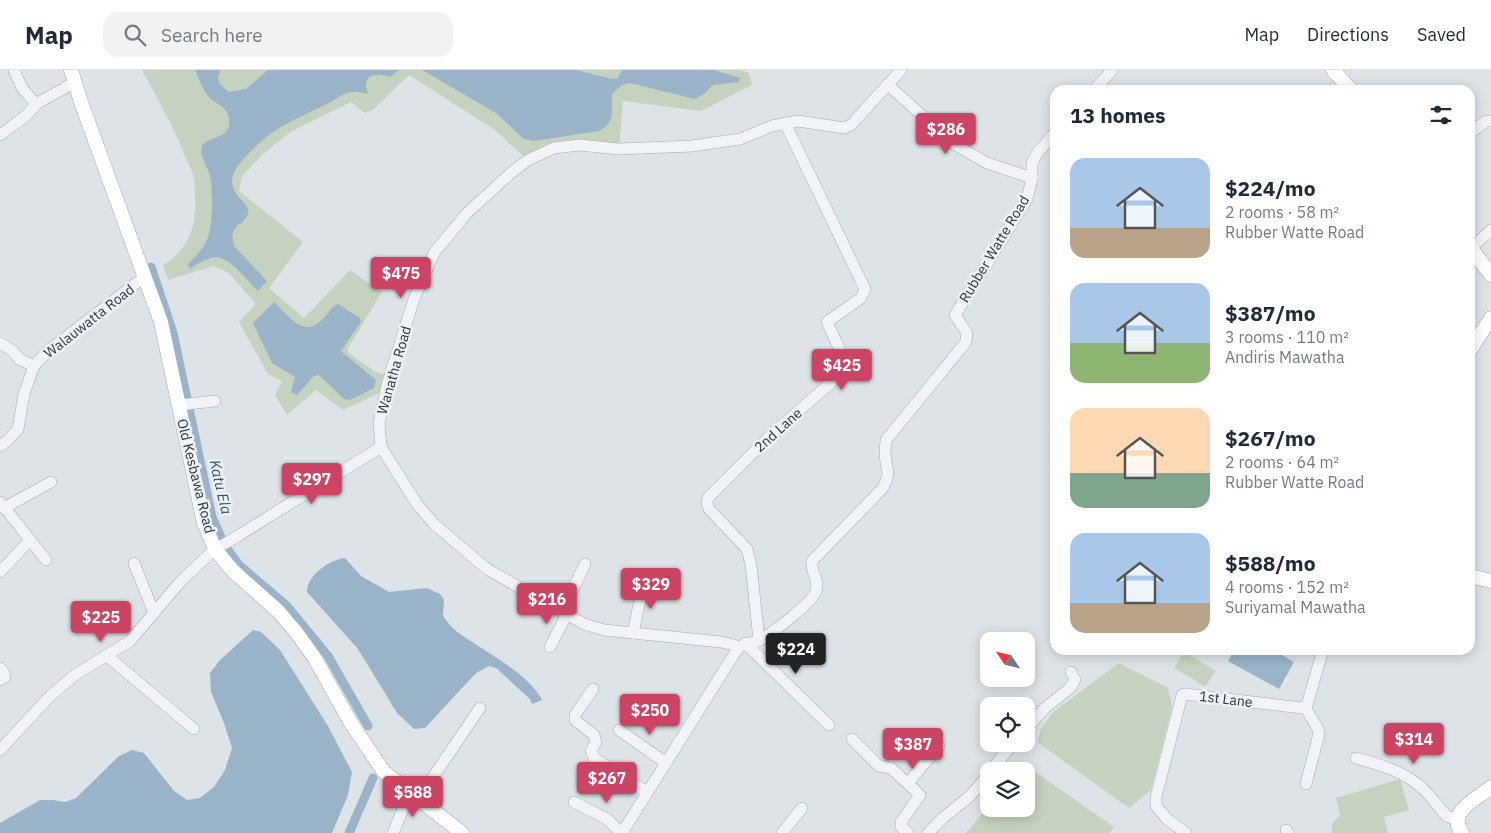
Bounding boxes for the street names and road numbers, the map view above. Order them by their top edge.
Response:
street label: Rubber Watte Road [955,192,1033,306]
street label: Walauwatta Road [40,280,138,362]
street label: Wanatha Road [373,324,415,416]
street label: 2nd Lane [750,404,806,456]
street label: Old Kesbawa Road [173,417,219,535]
street label: 1st Lane [1198,687,1254,711]

